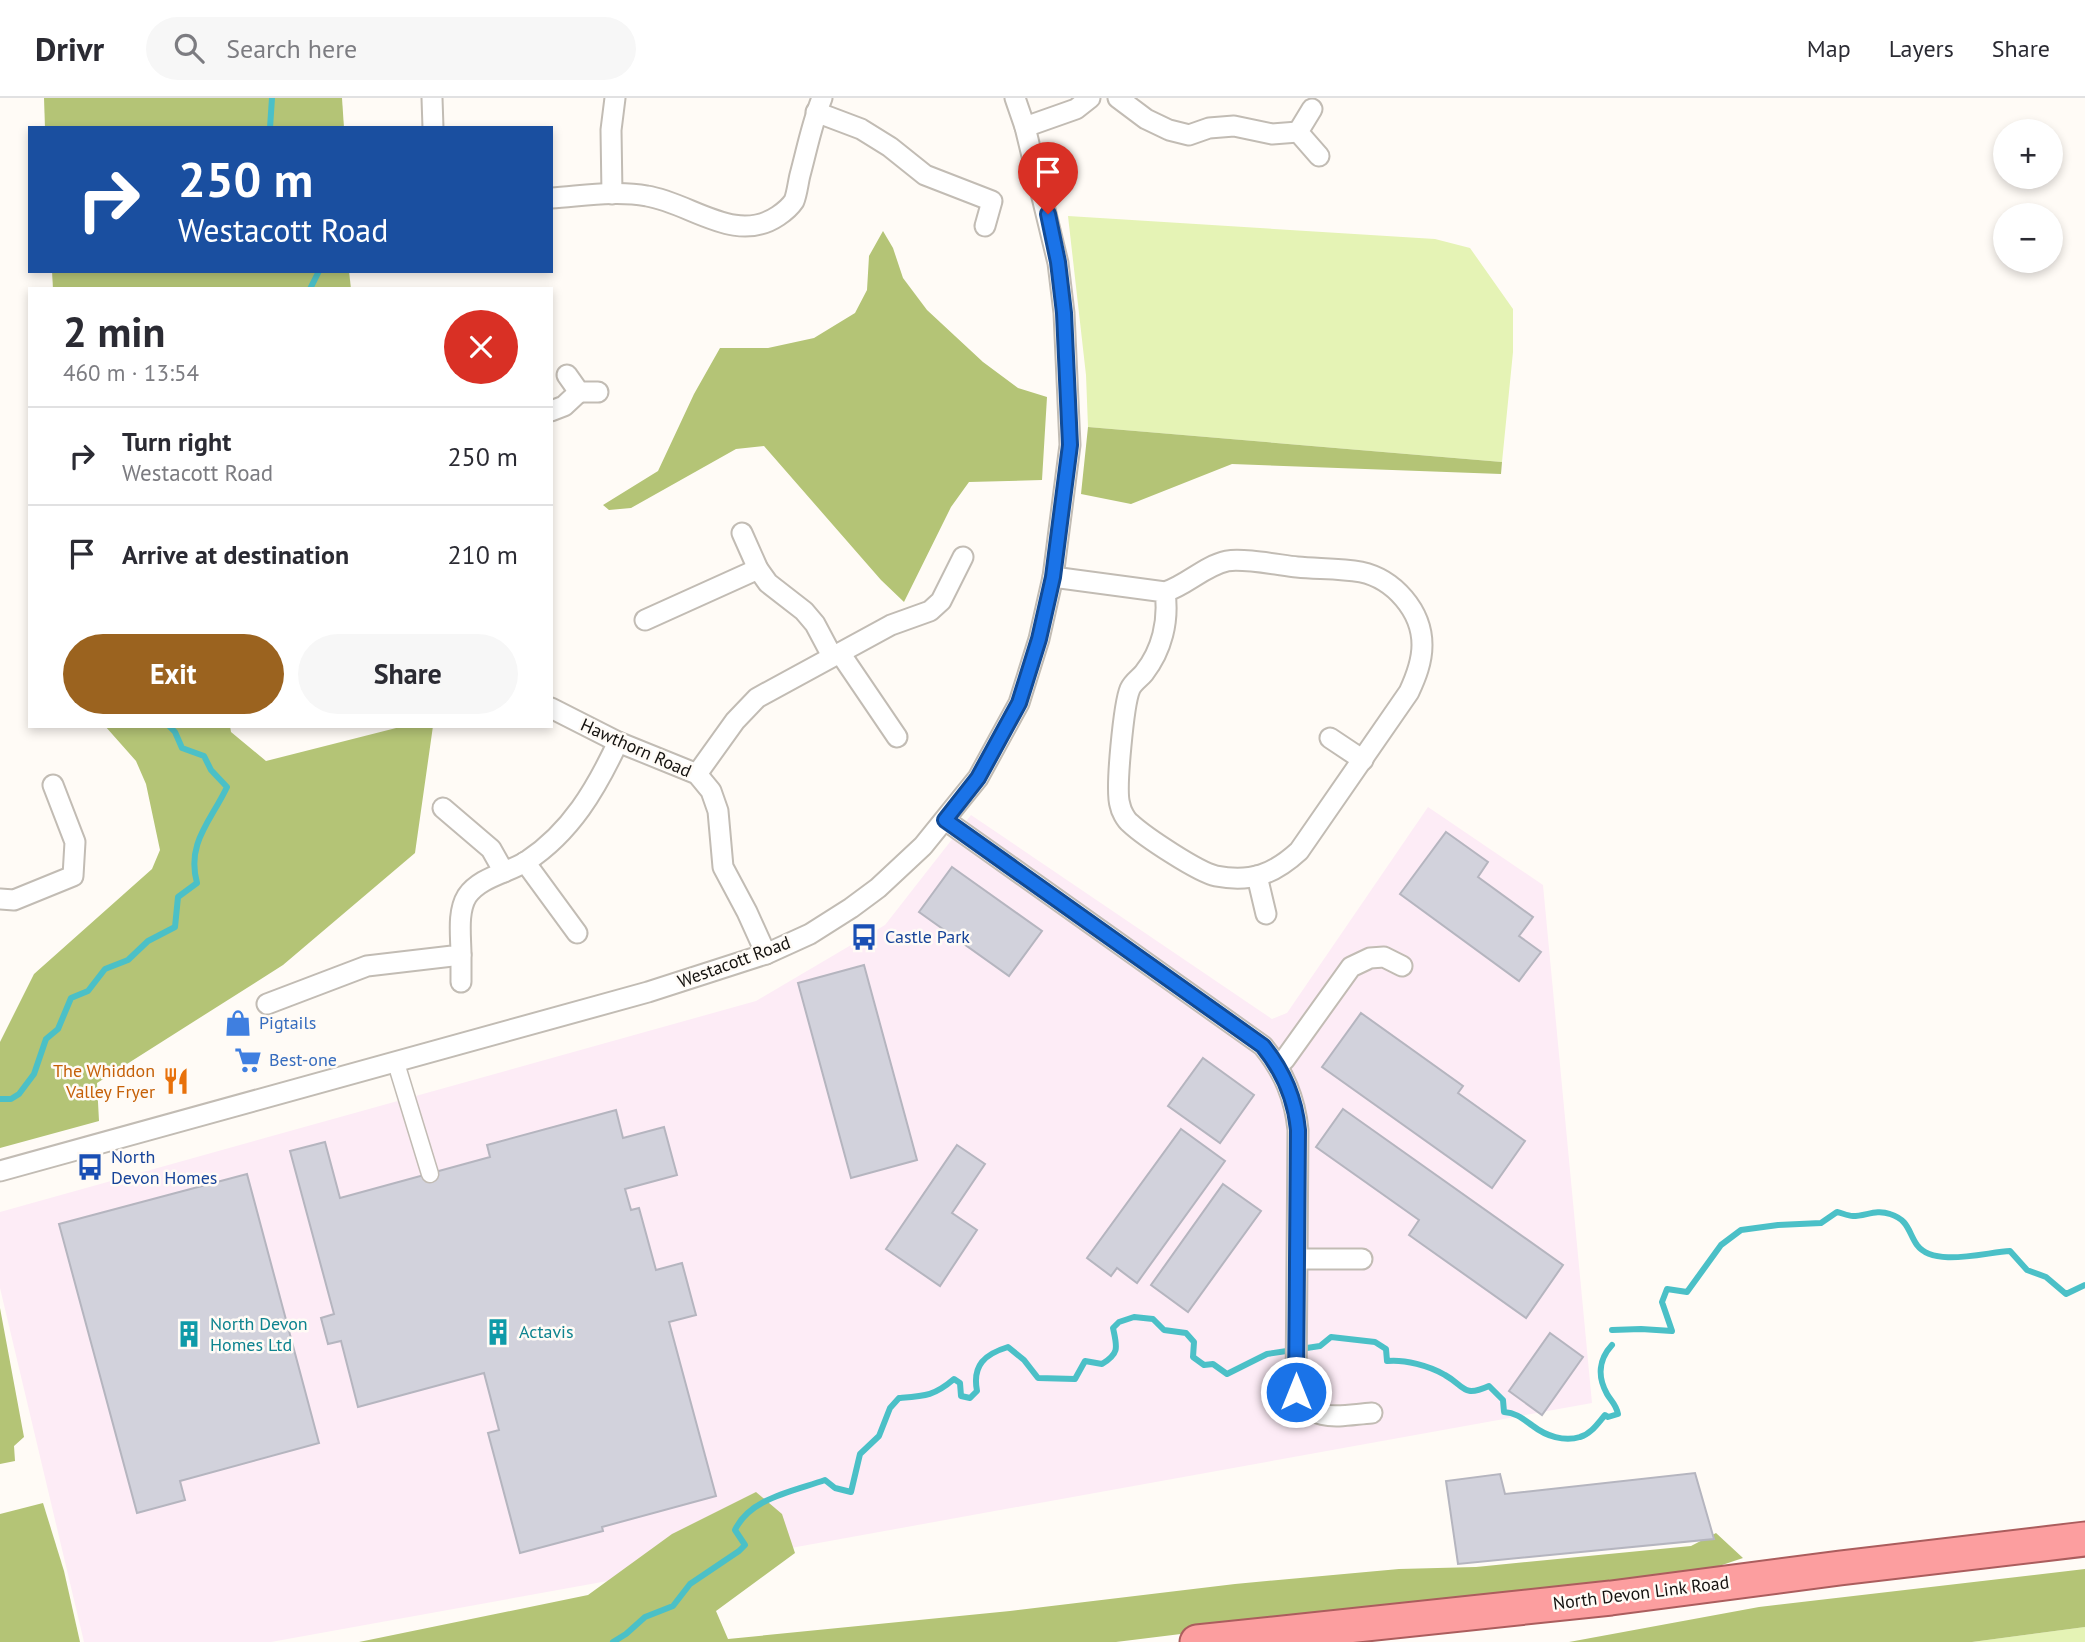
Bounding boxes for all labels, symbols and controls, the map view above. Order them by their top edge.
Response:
search box [146,17,636,80]
text: Drivr [35,27,104,70]
icon: search [170,29,208,67]
text: Search here [226,32,357,65]
text: Map [1807,33,1851,64]
text: Layers [1889,33,1954,64]
text: Share [1992,33,2050,64]
map controls [1993,119,2063,273]
button: + [1993,119,2063,189]
pin [1018,142,1078,214]
text: 250 m [178,147,313,211]
icon: arrive [1029,153,1067,191]
icon: right [63,154,154,245]
button: − [1993,203,2063,273]
text: Westacott Road [178,209,388,251]
text: 2 min [63,304,165,359]
button: close [444,310,518,384]
text: 460 m · 13:54 [63,358,199,387]
text: Turn right [122,425,231,458]
icon: right [63,437,101,475]
text: 250 m [447,440,518,473]
text: Westacott Road [122,458,273,487]
icon: arrive [63,535,101,573]
text: Arrive at destination [122,538,349,571]
text: 210 m [447,538,518,571]
button: Exit [63,634,284,714]
button: Share [298,634,518,714]
street label: Hawthorn Road [577,713,695,782]
bus stop icon: Castle Park [849,922,879,952]
place label: Castle Park [885,925,970,948]
street label: Westacott Road [674,930,793,993]
shop icon: Pigtails [223,1008,253,1038]
place label: Pigtails [259,1011,316,1034]
supermarket icon: Best-one [233,1045,263,1075]
place label: Best-one [269,1048,337,1071]
place label: The Whiddon Valley Fryer [53,1059,155,1103]
restaurant icon: The Whiddon Valley Fryer [161,1066,191,1096]
place label: North Devon Homes [111,1145,217,1189]
bus stop icon: North Devon Homes [75,1152,105,1182]
place label: North Devon Homes Ltd [210,1312,308,1356]
building icon: Actavis [483,1317,513,1347]
building icon: North Devon Homes Ltd [174,1319,204,1349]
place label: Actavis [519,1320,574,1343]
position arrow [1259,1355,1333,1429]
street label: North Devon Link Road [1551,1570,1730,1615]

